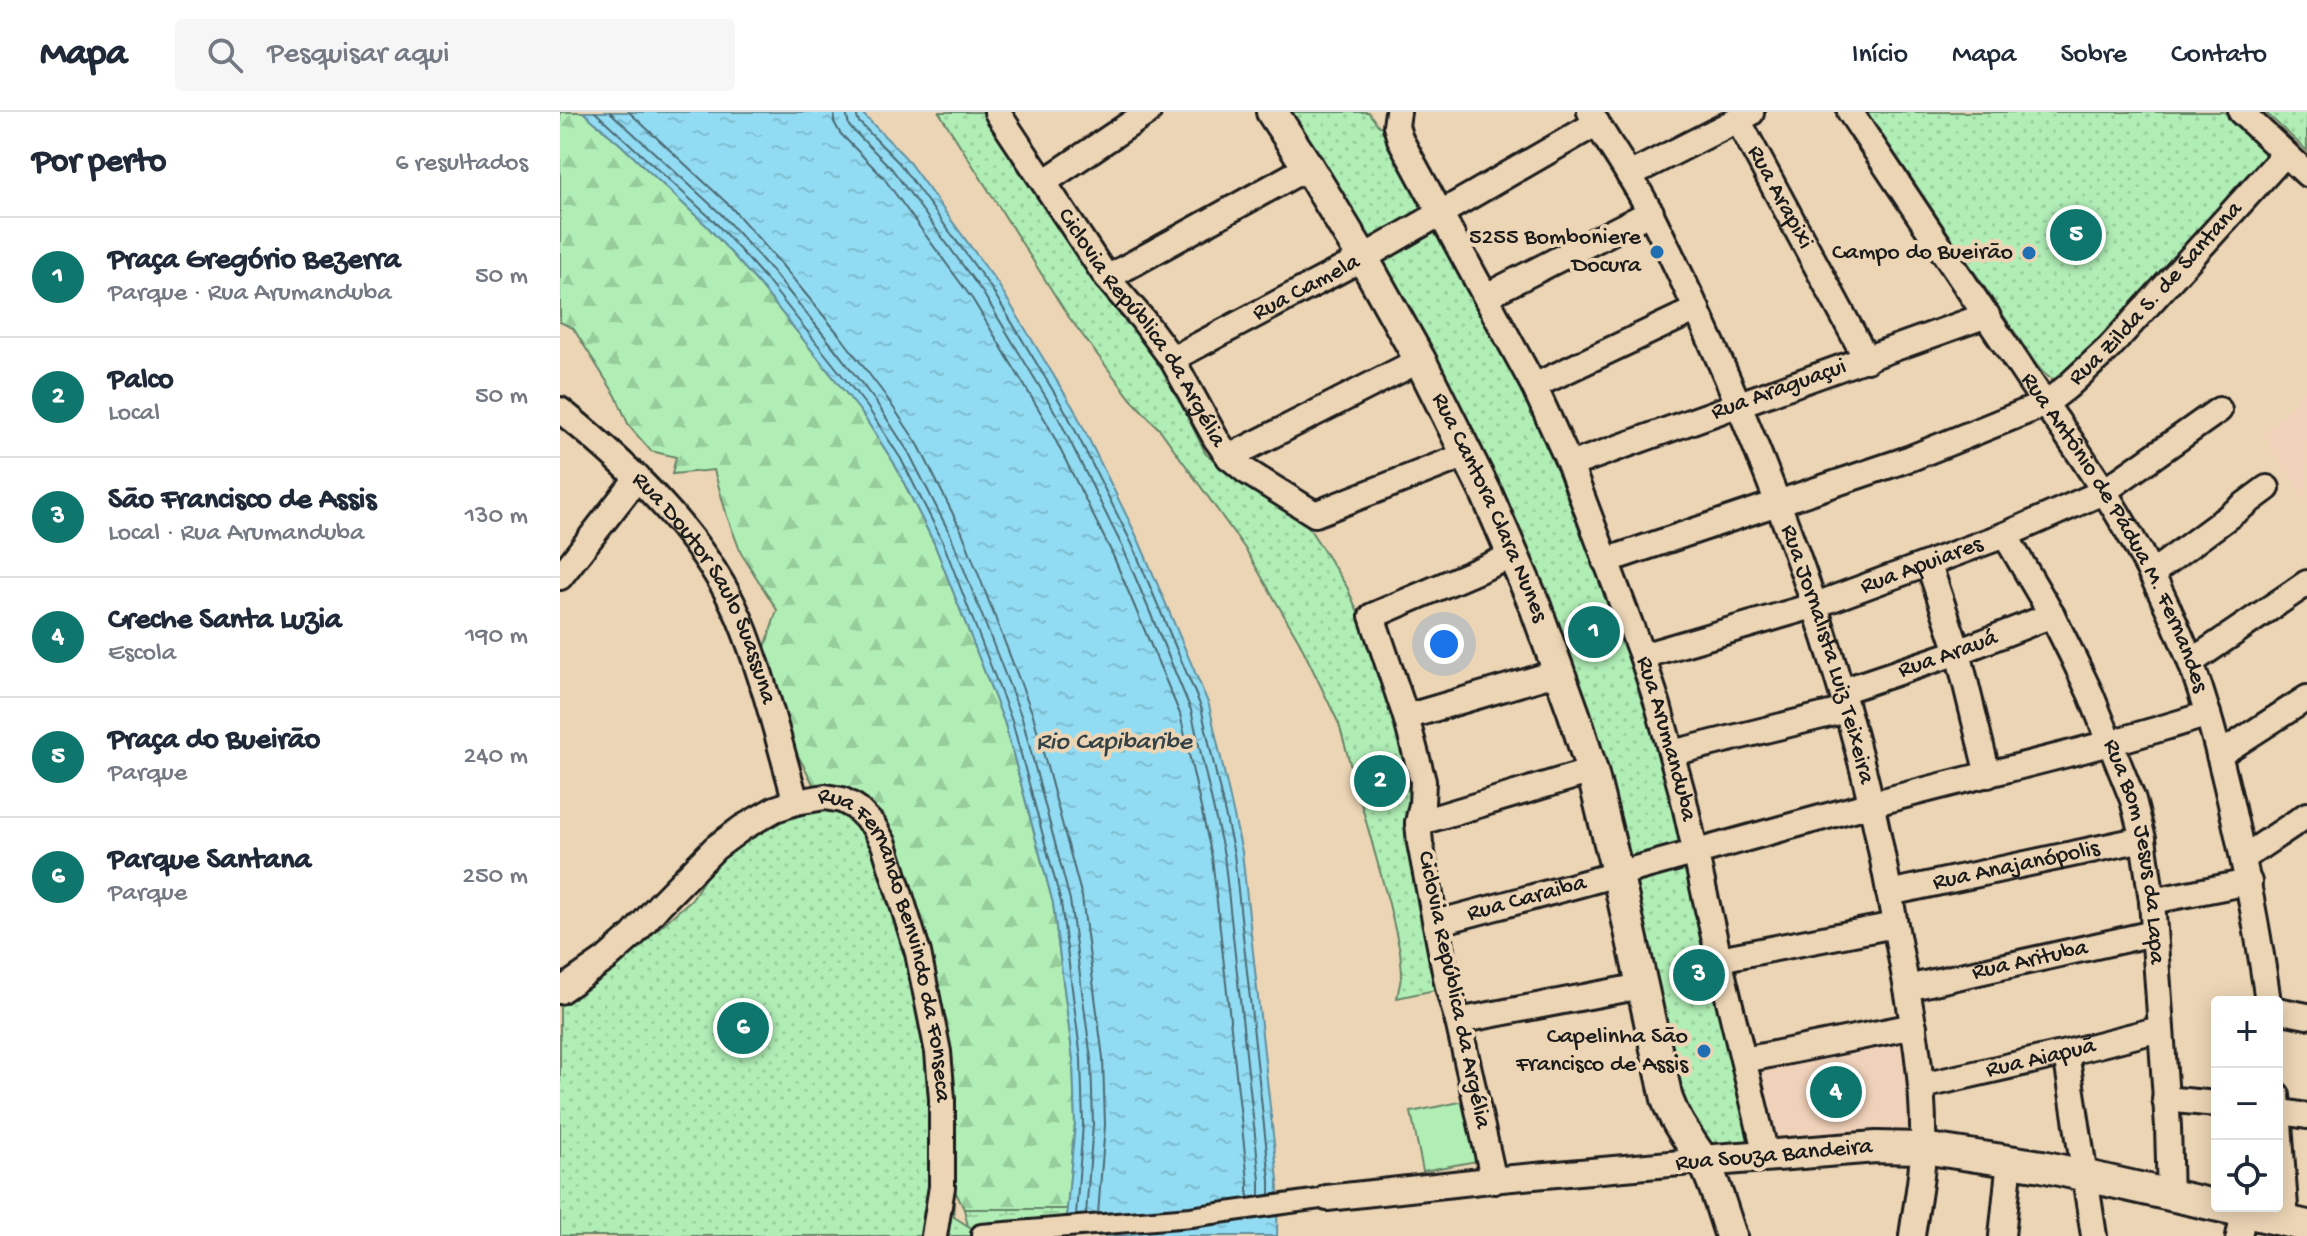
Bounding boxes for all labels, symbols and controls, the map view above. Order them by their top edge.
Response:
search box [175,19,735,91]
text: Mapa [40,33,127,77]
icon: search [203,33,247,77]
text: Pesquisar aqui [267,38,449,73]
text: Início [1852,39,1908,72]
text: Mapa [1952,39,2016,72]
text: Sobre [2060,39,2127,72]
text: Contato [2171,39,2267,72]
street label: Rua Arapixi [1740,141,1819,254]
text: Por perto [32,144,166,184]
text: 6 resultados [395,149,528,180]
street label: Rua Zilda S. de Santana [2063,195,2250,392]
street label: Ciclovia República da Argélia [1050,203,1232,454]
pin: 5 [2050,205,2102,265]
place label: 5255 Bomboniere Docura [1469,224,1642,281]
place label: Campo do Bueirão [1832,239,2013,268]
marker: 5255 Bomboniere Docura [1648,243,1666,261]
text: Praça Gregório Bezerra [108,244,401,279]
marker: Campo do Bueirão [2020,244,2038,262]
street label: Rua Camela [1248,247,1366,328]
text: 1 [53,262,63,293]
text: 50 m [475,262,528,293]
text: Parque · Rua Arumanduba [108,279,392,310]
street label: Rua Araguaçui [1707,352,1850,427]
text: Palco [108,364,174,399]
street label: Rua Antônio de Pádua M. Fernandes [2014,367,2215,697]
text: 2 [52,382,64,413]
text: 50 m [475,382,528,413]
street label: Rua Cantora Clara Nunes [1424,388,1554,627]
text: Local [108,399,160,430]
street label: Rua Doutor Saulo Suassuna [625,466,783,708]
text: São Francisco de Assis [108,484,376,519]
text: 3 [51,502,65,533]
text: 130 m [465,502,528,533]
text: Local · Rua Arumanduba [108,519,364,550]
street label: Rua Jornalista Luiz Teixeira [1773,521,1881,788]
street label: Rua Apuiares [1856,530,1988,602]
pin: 1 [1568,602,1620,662]
text: Creche Santa Luzia [108,604,342,639]
text: 4 [52,622,64,653]
text: 190 m [465,622,528,653]
street label: Rua Arauá [1895,623,2002,686]
your location [1424,624,1464,664]
text: Escola [108,639,176,670]
street label: Rua Arumanduba [1629,653,1703,825]
text: Praça do Bueirão [108,724,320,759]
water label: Rio Capibaribe [1036,728,1194,759]
street label: Rua Bom Jesus da Lapa [2096,735,2171,966]
text: 5 [51,742,65,773]
text: 240 m [464,742,528,773]
pin: 2 [1354,751,1406,811]
text: Parque [108,759,187,790]
street label: Rua Fernando Benvindo da Fonseca [816,782,957,1104]
street label: Rua Anajanópolis [1930,834,2103,898]
text: Parque Santana [108,844,311,879]
street label: Ciclovia República da Argélia [1409,849,1497,1132]
text: 6 [51,862,65,893]
text: 250 m [462,862,528,893]
street label: Rua Caraiba [1464,869,1590,929]
text: Parque [108,879,187,910]
street label: Rua Arituba [1969,934,2091,988]
pin: 3 [1673,945,1725,1005]
map controls [2211,996,2283,1212]
button: + [2211,996,2283,1068]
pin: 6 [717,998,769,1058]
place label: Capelinha São Francisco de Assis [1515,1023,1689,1080]
street label: Rua Aiapuã [1983,1031,2100,1085]
marker: Capelinha São Francisco de Assis [1695,1042,1713,1060]
pin: 4 [1810,1062,1862,1122]
button: − [2211,1068,2283,1140]
street label: Rua Souza Bandeira [1674,1133,1874,1179]
button: locate [2211,1140,2283,1212]

